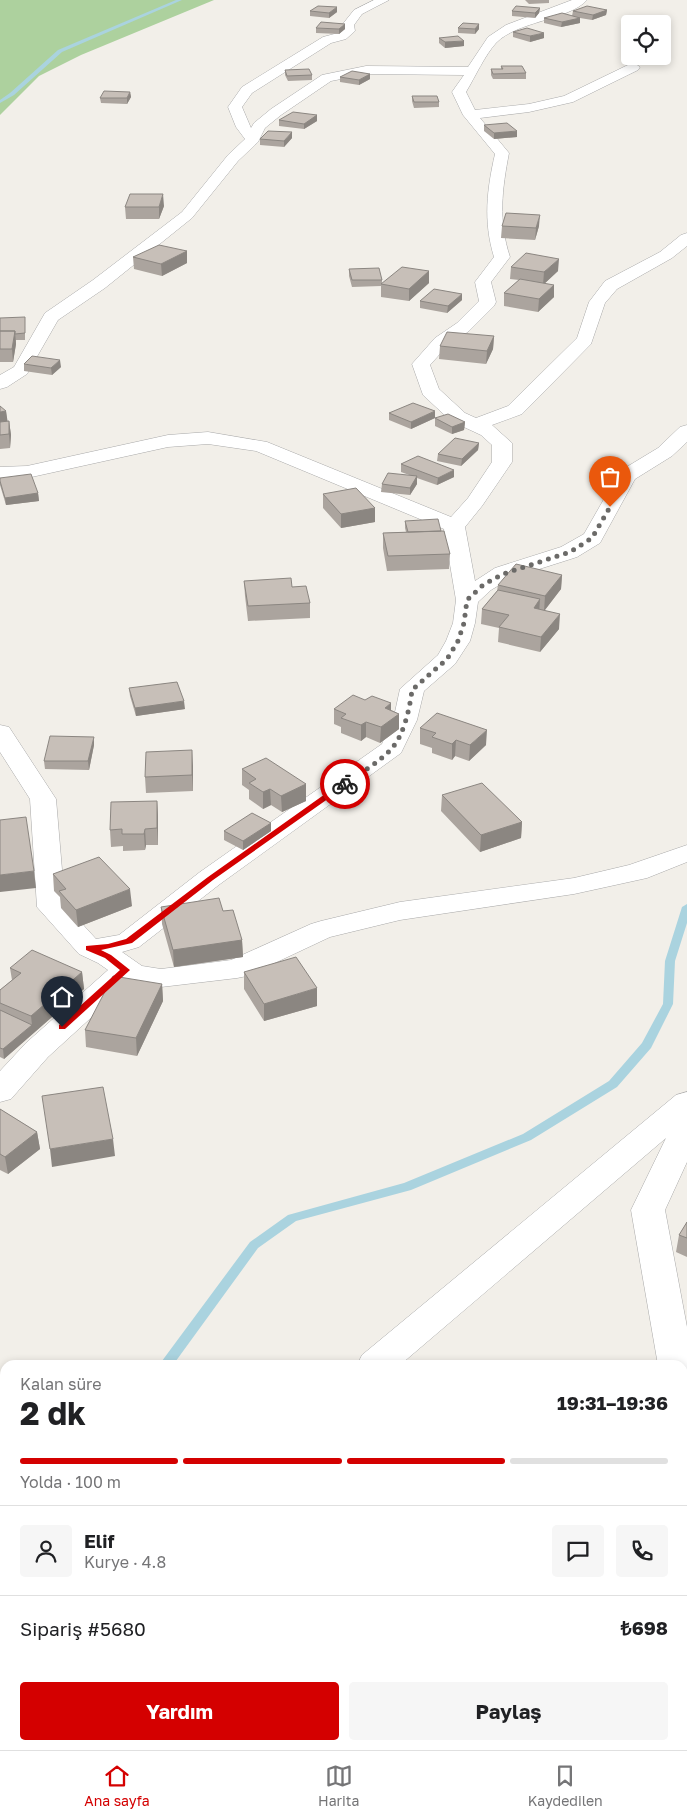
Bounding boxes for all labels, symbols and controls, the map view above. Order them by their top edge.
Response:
map controls [621,15,671,65]
button: locate [621,15,671,65]
pin [589,456,631,507]
icon: bag [596,463,624,491]
courier [320,759,370,809]
icon: bike [331,770,359,798]
pin [41,976,83,1027]
icon: home [48,983,76,1011]
text: Kalan süre [20,1374,101,1394]
text: 19:31–19:36 [557,1391,668,1414]
text: 2 dk [20,1394,86,1432]
text: Yolda · 100 m [20,1472,121,1492]
button: person [20,1525,72,1577]
button: chat [552,1525,604,1577]
button: phone [616,1525,668,1577]
text: Elif [84,1529,114,1552]
text: Kurye · 4.8 [84,1552,166,1572]
text: ₺698 [621,1616,668,1639]
text: Sipariş #5680 [20,1617,146,1640]
button: Yardım [20,1682,339,1740]
button: Paylaş [349,1682,668,1740]
tab: Ana sayfa [84,1762,150,1809]
tab: Harita [318,1762,359,1809]
tab: Kaydedilen [528,1762,603,1809]

